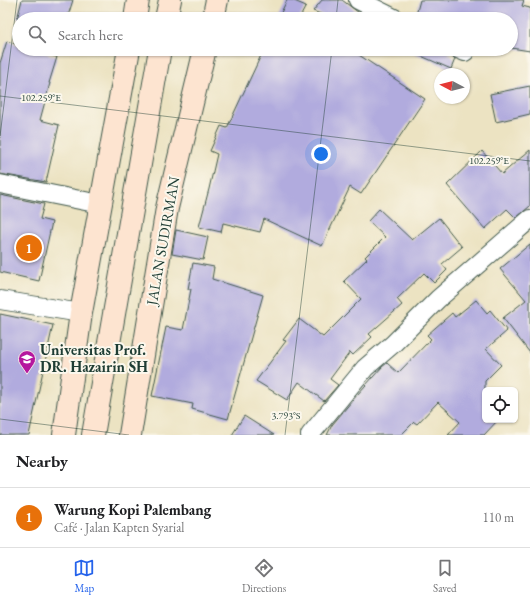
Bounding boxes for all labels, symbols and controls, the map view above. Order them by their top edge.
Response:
search box [12,12,518,56]
icon: search [26,23,48,45]
text: Search here [58,25,123,44]
north arrow [434,68,470,104]
text: 102.259°E [21,91,61,104]
your location [311,144,331,164]
text: 102.259°E [469,154,509,167]
street label: JALAN SUDIRMAN [141,175,183,309]
pin: 1 [16,233,42,263]
place label: Universitas Prof. DR. Hazairin SH [40,340,148,376]
school or university icon: Universitas Prof. DR. Hazairin SH [17,349,37,374]
map controls [482,387,518,423]
button: locate [482,387,518,423]
text: 3.793°S [271,409,301,422]
text: Nearby [16,450,68,472]
text: Warung Kopi Palembang [54,500,211,519]
text: 1 [26,509,32,526]
text: 110 m [483,509,514,526]
text: Café · Jalan Kapten Syarial [54,519,184,536]
tab: Map [73,557,95,595]
tab: Directions [242,557,286,595]
tab: Saved [433,557,457,595]

